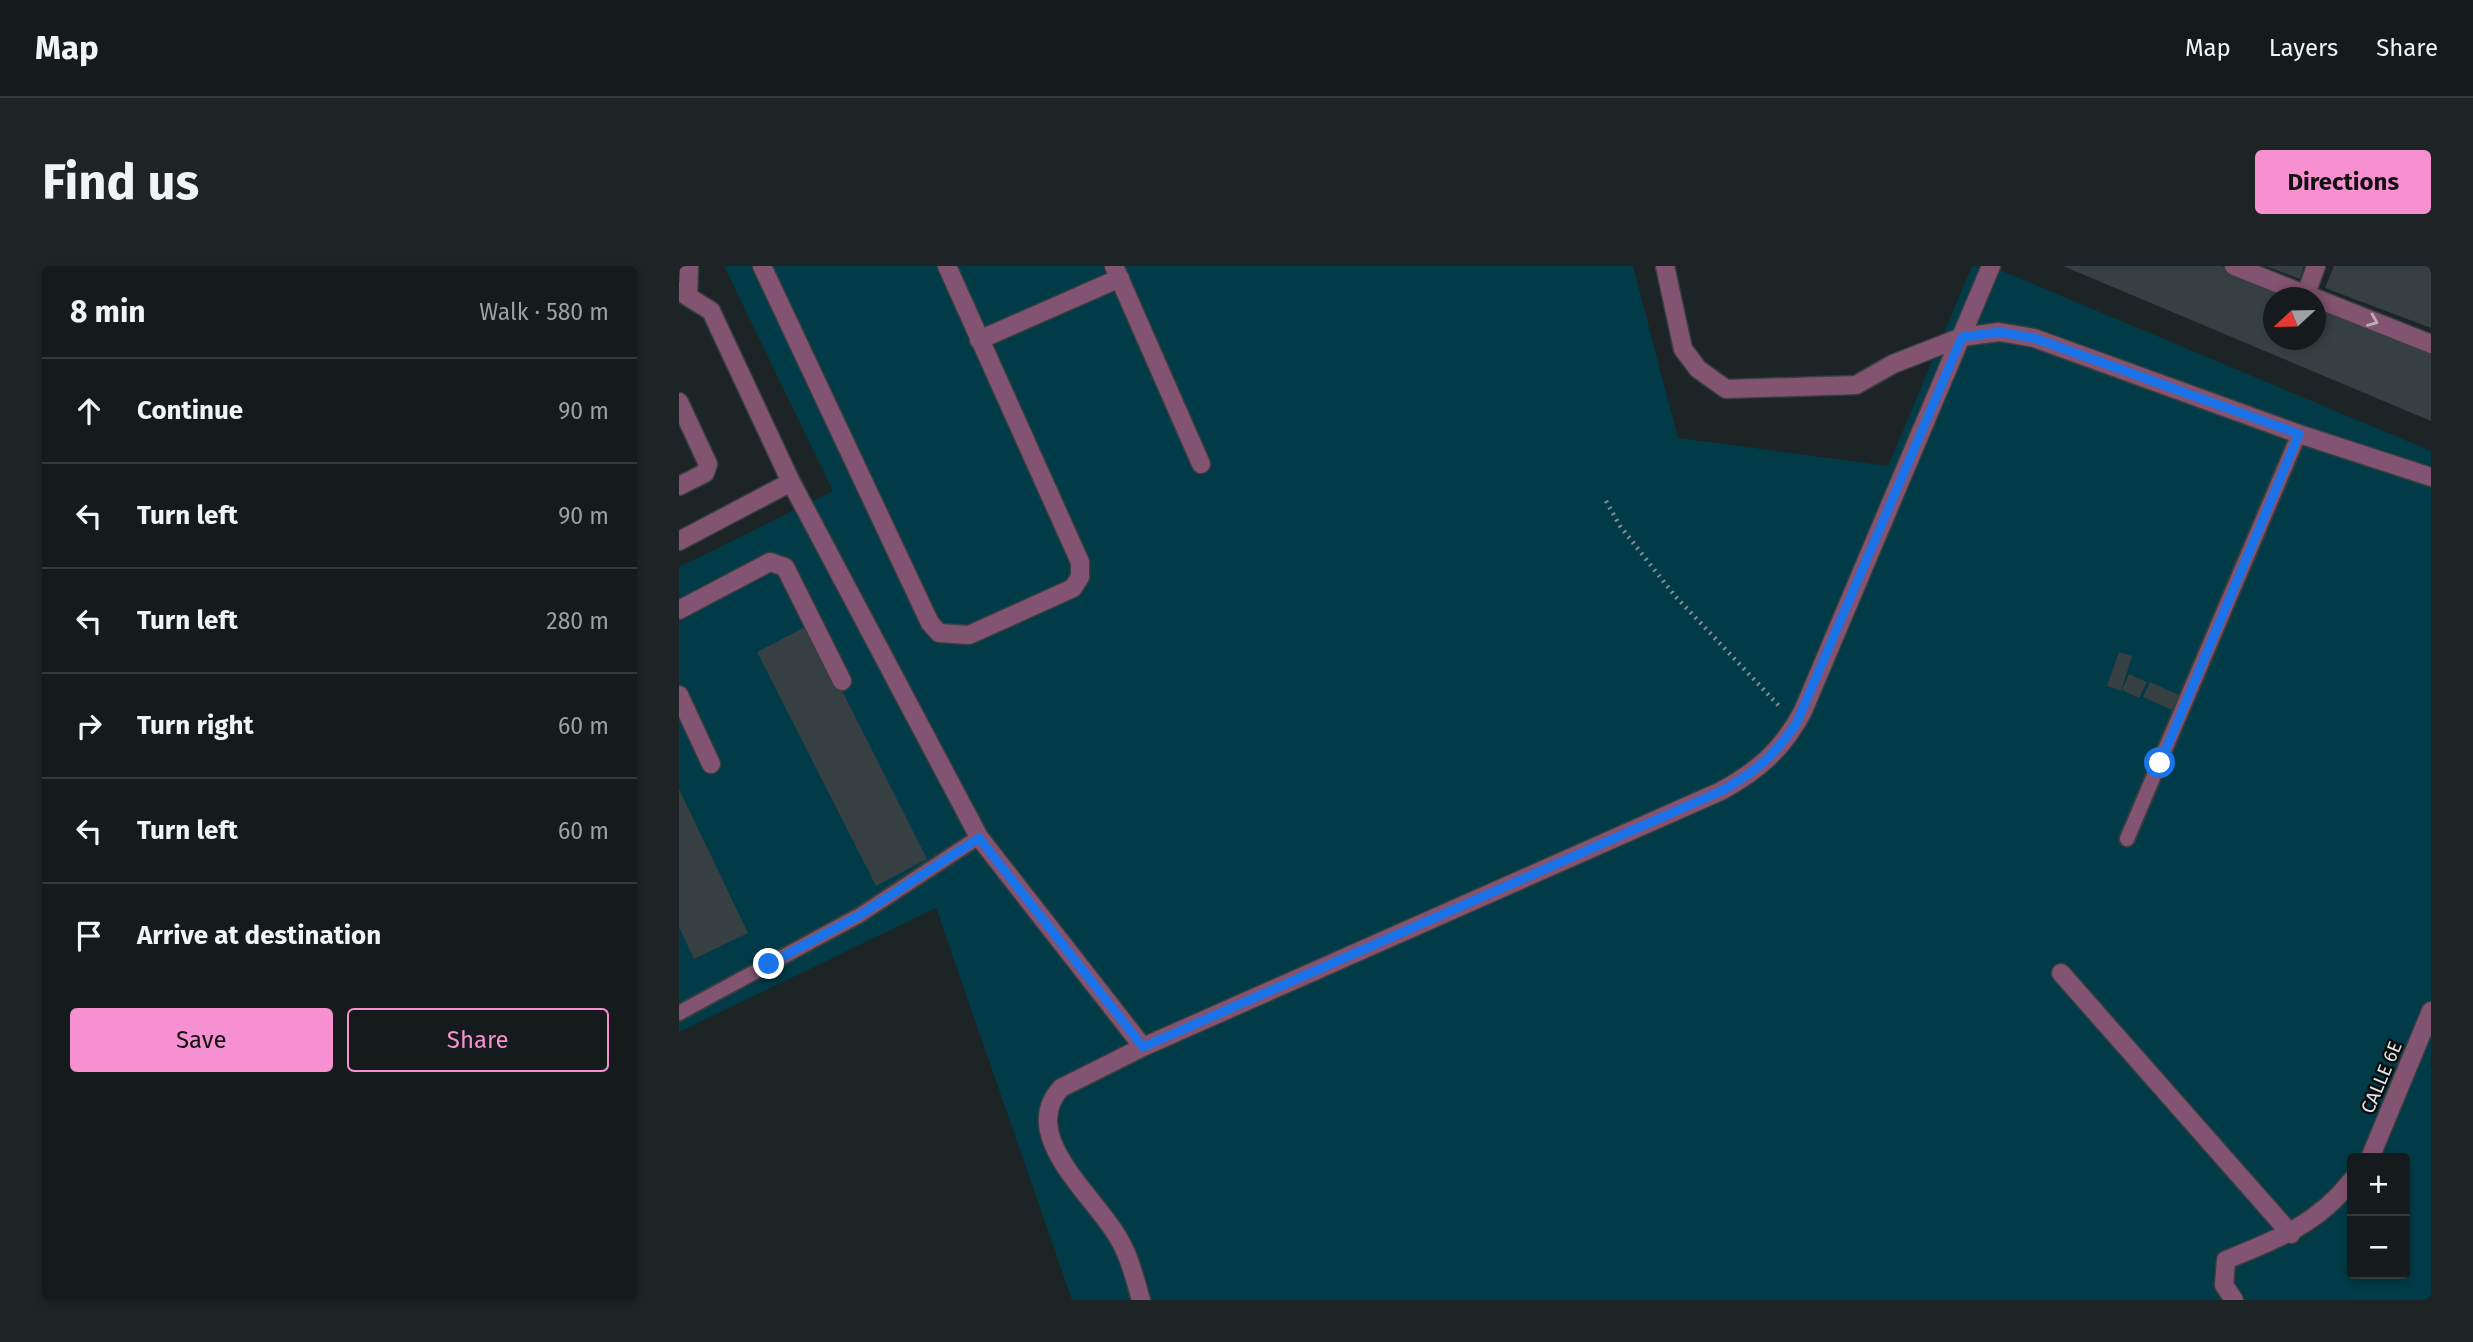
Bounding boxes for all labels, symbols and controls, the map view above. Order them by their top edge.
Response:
text: Map [35,28,99,68]
text: Map [2185,34,2231,62]
text: Layers [2269,34,2338,62]
text: Share [2376,34,2438,62]
button: Directions [2255,150,2431,214]
text: Find us [42,153,199,212]
north arrow [2263,287,2326,350]
text: 8 min [70,294,146,330]
text: Walk · 580 m [479,298,609,326]
one-way arrow [2367,313,2379,327]
icon: ahead [70,392,108,430]
text: Continue [137,395,243,426]
text: 90 m [558,397,609,425]
icon: left [70,497,108,535]
text: Turn left [137,500,238,531]
text: 90 m [558,502,609,530]
icon: left [70,602,108,640]
text: Turn left [137,605,238,636]
text: 280 m [546,607,609,635]
icon: right [70,707,108,745]
text: Turn right [137,710,254,741]
text: 60 m [558,712,609,740]
route start [2144,747,2175,778]
icon: left [70,812,108,850]
text: Turn left [137,815,238,846]
text: 60 m [558,817,609,845]
icon: arrive [70,917,108,955]
text: Arrive at destination [137,920,381,951]
route end [753,948,784,979]
button: Save [70,1008,333,1072]
button: Share [347,1008,609,1072]
street label: CALLE 6E [2356,1038,2407,1117]
map controls [2347,1153,2410,1279]
button: + [2347,1153,2410,1216]
button: − [2347,1216,2410,1279]

